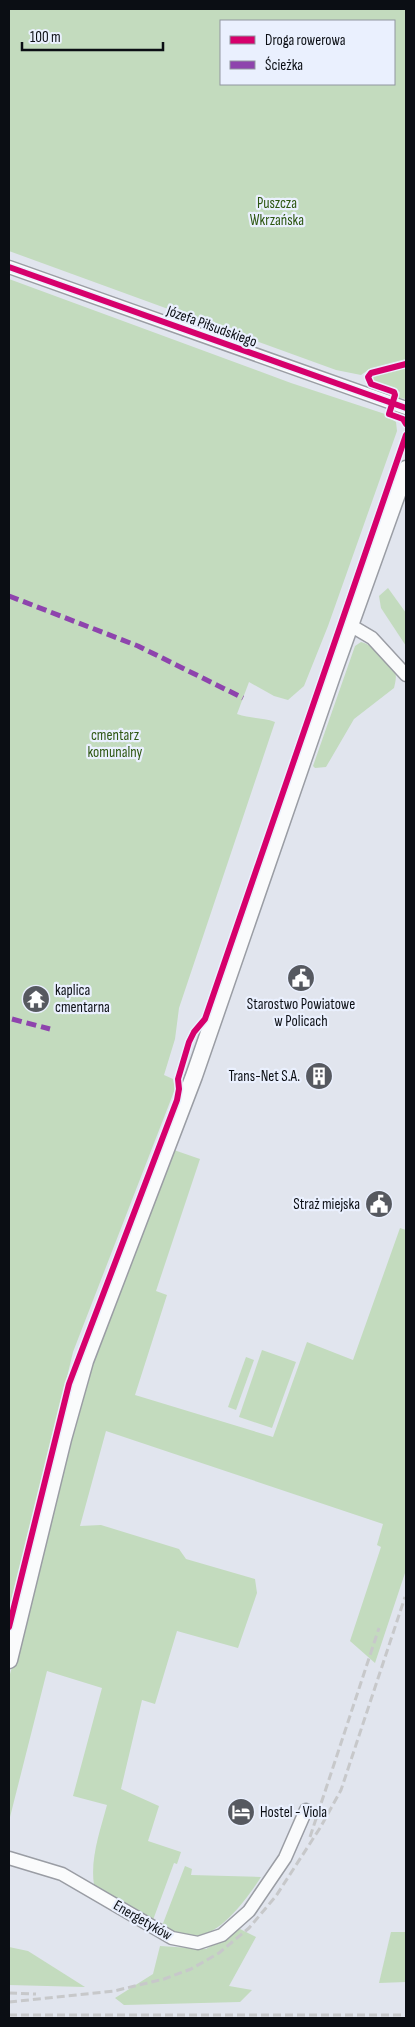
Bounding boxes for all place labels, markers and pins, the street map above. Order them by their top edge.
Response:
public building icon: Starostwo Powiatowe w Policach [286,963,316,993]
place label: kaplica cmentarna [55,981,110,1017]
temple icon: kaplica cmentarna [21,984,51,1014]
place label: Starostwo Powiatowe w Policach [247,995,355,1031]
building icon: Trans-Net S.A. [304,1061,334,1091]
place label: Trans-Net S.A. [229,1067,300,1086]
public building icon: Straż miejska [364,1189,394,1219]
place label: Straż miejska [293,1195,360,1214]
hotel icon: Hostel - Viola [226,1797,256,1827]
place label: Hostel - Viola [260,1803,327,1822]

